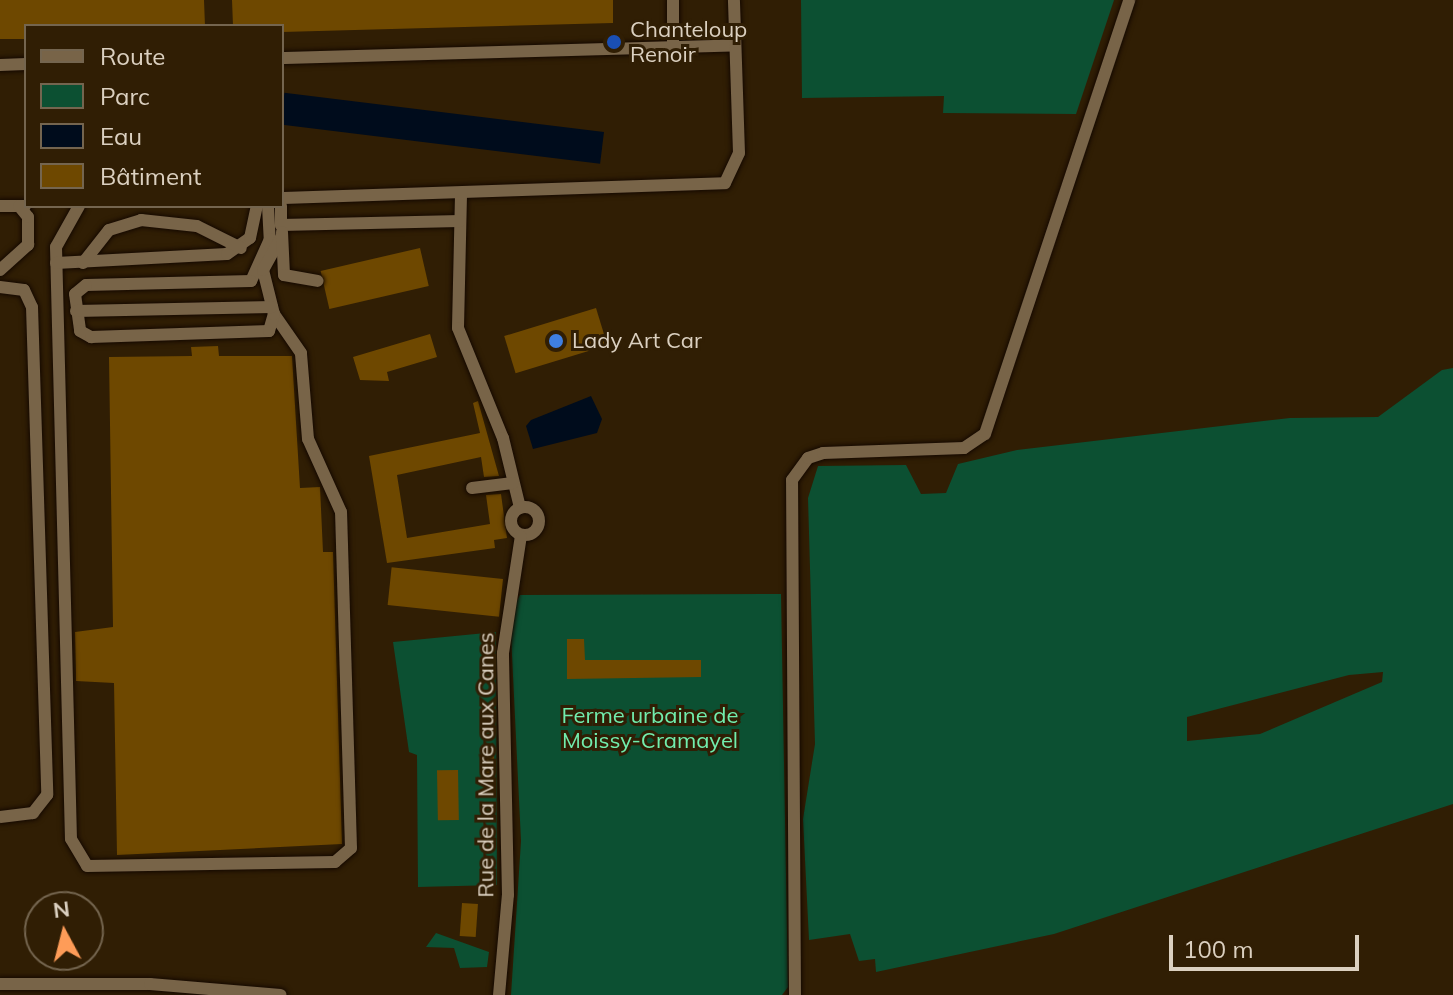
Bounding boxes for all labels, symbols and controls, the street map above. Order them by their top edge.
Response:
place label: Chanteloup Renoir [630,16,747,68]
legend [24,24,284,208]
marker: Chanteloup Renoir [605,33,623,51]
text: Route [100,41,165,71]
text: Parc [100,81,150,111]
text: Eau [100,121,142,151]
text: Bâtiment [100,161,201,191]
place label: Lady Art Car [572,328,702,354]
marker: Lady Art Car [547,332,565,350]
street label: Rue de la Mare aux Canes [473,632,499,898]
park label: Ferme urbaine de Moissy-Cramayel [561,702,739,754]
north arrow [24,891,104,971]
text: N [51,894,71,924]
scale bar [1173,919,1363,969]
text: 100 m [1183,934,1254,964]

